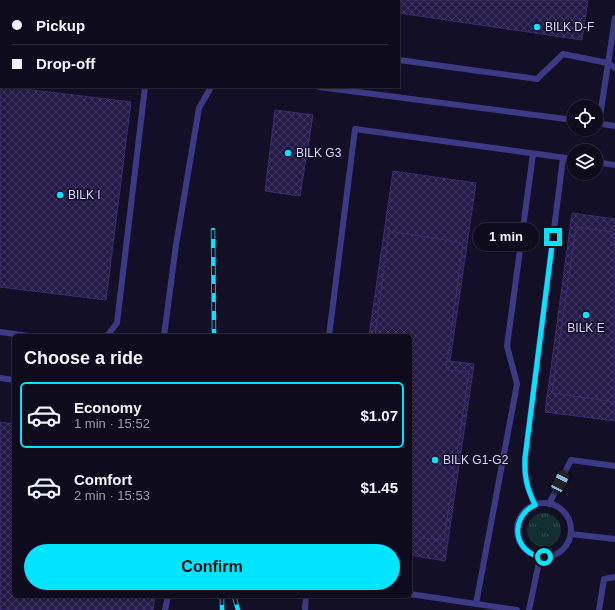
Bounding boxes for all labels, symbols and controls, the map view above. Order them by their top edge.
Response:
text: Pickup [36,17,85,34]
place label: BILK D-F [545,20,594,34]
marker: BILK D-F [532,22,542,32]
text: Drop-off [36,55,95,72]
map controls [567,100,603,180]
button: locate [567,100,603,136]
button: layers [567,144,603,180]
place label: BILK G3 [296,146,342,160]
marker: BILK G3 [283,148,293,158]
place label: BILK I [68,188,101,202]
marker: BILK I [55,190,65,200]
callout: 1 min [473,223,539,251]
route end [544,228,562,246]
text: 1 min [489,229,523,244]
marker: BILK E [581,310,591,320]
place label: BILK E [567,321,605,335]
text: Choose a ride [24,348,143,368]
icon: car [26,397,62,433]
text: Economy [74,399,142,416]
text: $1.07 [360,407,398,424]
text: 1 min · 15:52 [74,416,150,431]
place label: BILK G1-G2 [443,453,509,467]
marker: BILK G1-G2 [430,455,440,465]
icon: car [26,469,62,505]
car [549,469,571,495]
text: Comfort [74,471,132,488]
text: $1.45 [360,479,398,496]
text: 2 min · 15:53 [74,488,150,503]
button: Confirm [24,544,400,590]
route start [535,548,553,566]

